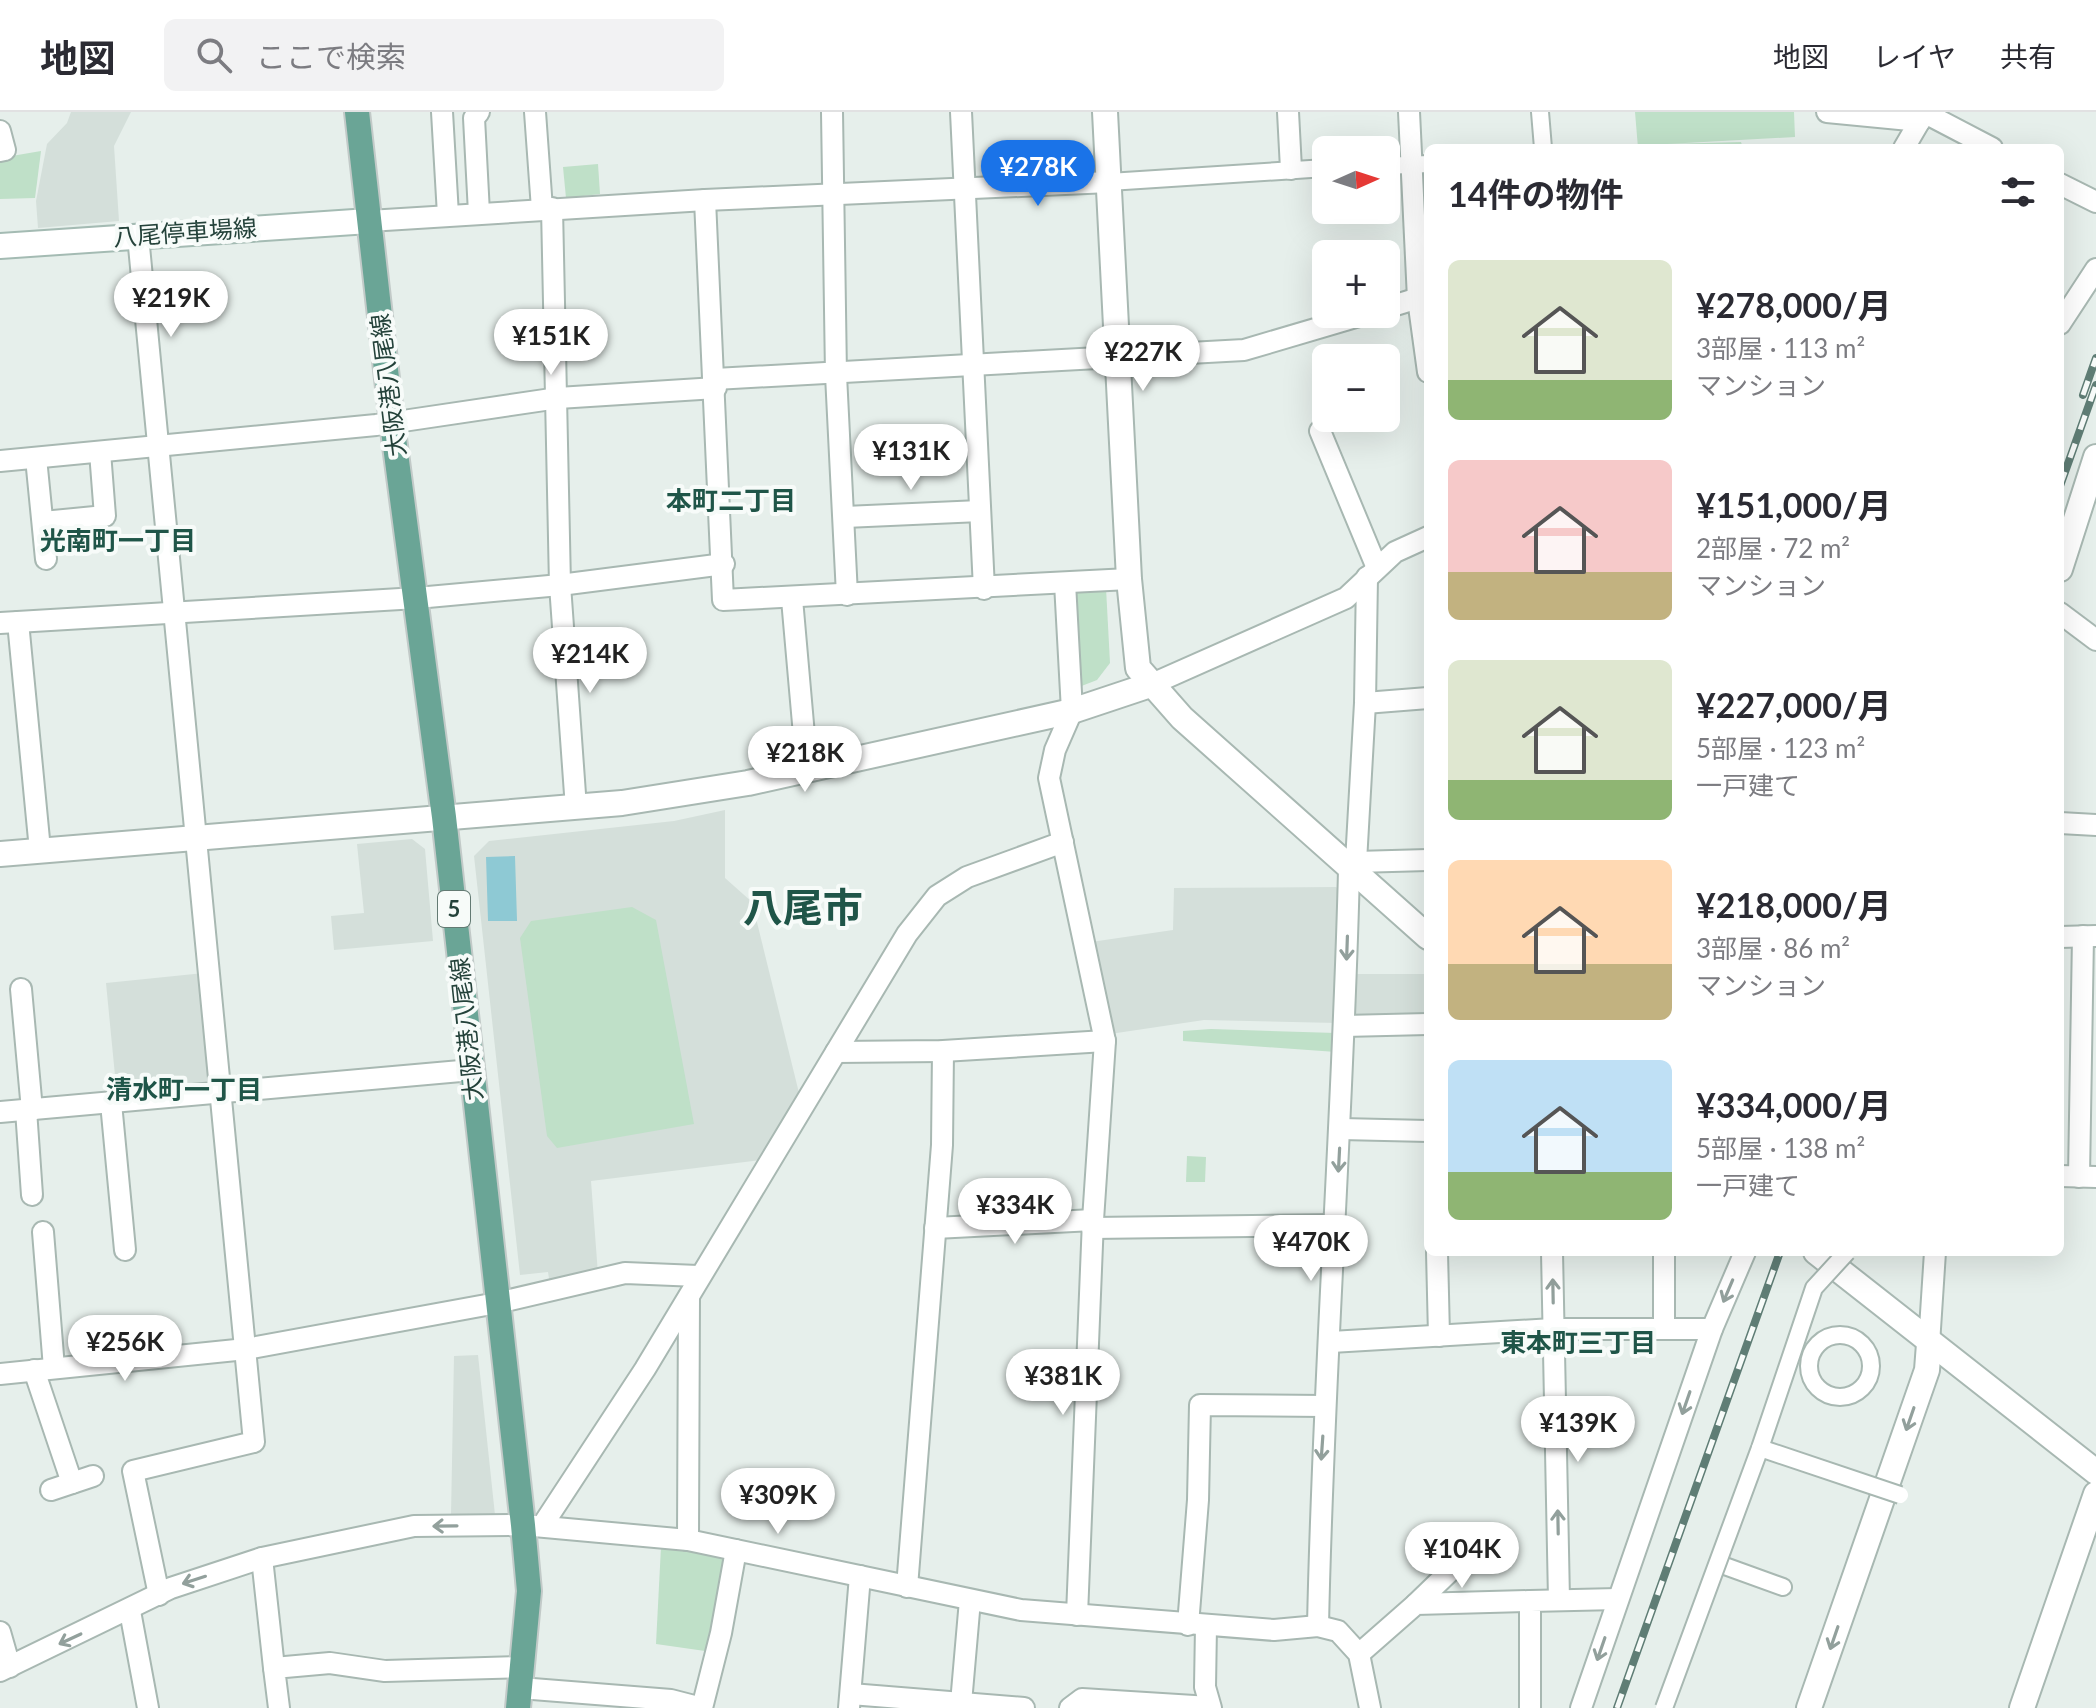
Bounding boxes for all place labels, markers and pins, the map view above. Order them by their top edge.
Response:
pin: ¥278K [982,140,1094,208]
pin: ¥219K [115,271,227,339]
pin: ¥151K [495,309,607,377]
pin: ¥227K [1087,325,1199,393]
pin: ¥131K [855,424,967,492]
pin: ¥214K [534,627,646,695]
pin: ¥218K [749,726,861,794]
pin: ¥334K [959,1178,1071,1246]
pin: ¥470K [1255,1215,1367,1283]
pin: ¥256K [69,1315,181,1383]
pin: ¥381K [1007,1349,1119,1417]
pin: ¥139K [1522,1396,1634,1464]
pin: ¥309K [722,1468,834,1536]
pin: ¥104K [1406,1522,1518,1590]

